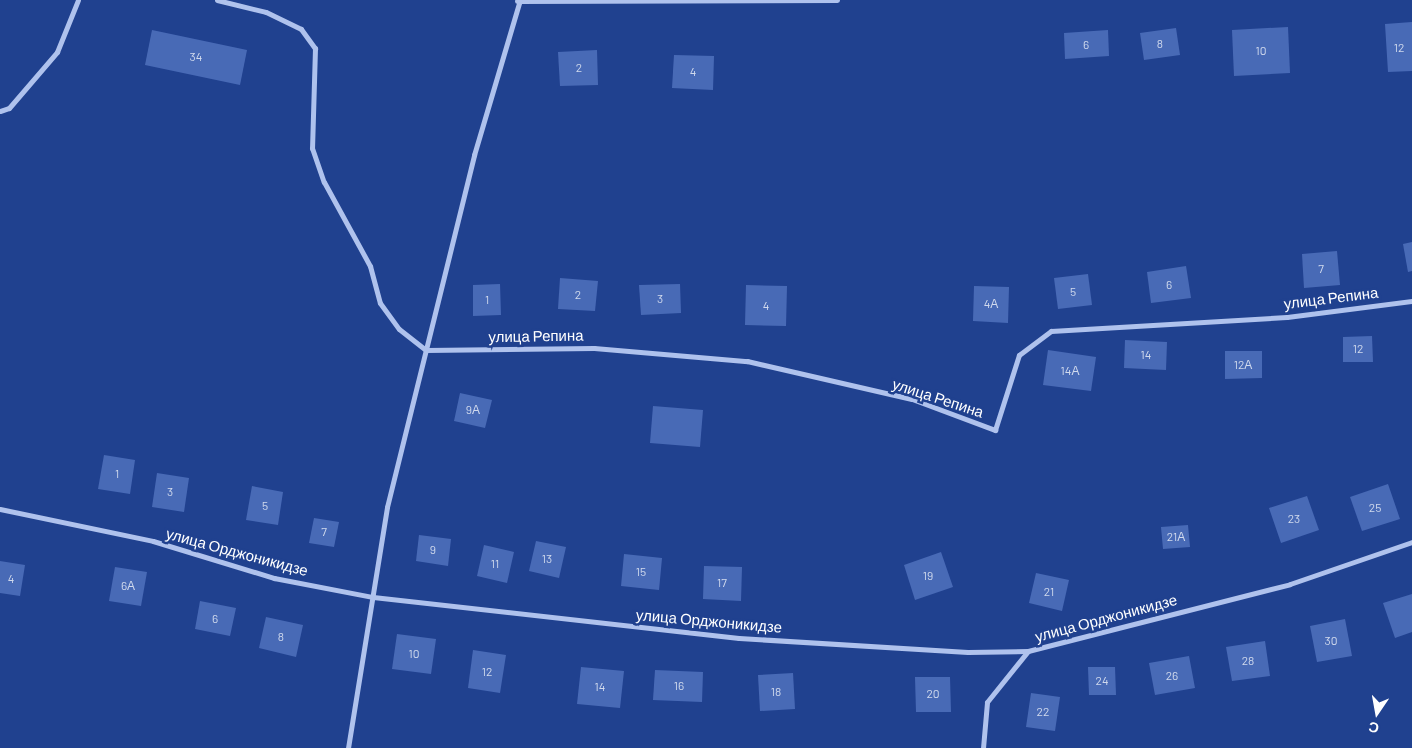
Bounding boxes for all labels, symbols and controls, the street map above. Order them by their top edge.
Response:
house number: 8 [1157,37,1163,51]
house number: 6 [1083,38,1089,52]
house number: 12 [1394,41,1404,55]
house number: 10 [1256,44,1266,58]
house number: 34 [190,50,202,64]
house number: 2 [576,61,582,75]
house number: 4 [690,65,696,79]
house number: 7 [1318,262,1324,276]
house number: 6 [1166,278,1172,292]
street label: улица Репина [1283,283,1379,313]
house number: 5 [1070,285,1076,299]
house number: 2 [575,288,581,302]
house number: 3 [657,292,663,306]
house number: 1 [485,293,489,307]
house number: 4А [984,297,998,311]
house number: 4 [763,299,769,313]
street label: улица Репина [488,326,584,346]
house number: 12 [1353,342,1363,356]
house number: 14 [1141,348,1151,362]
house number: 12А [1234,358,1252,372]
house number: 14А [1061,364,1079,378]
street label: улица Репина [890,375,986,421]
house number: 9А [466,403,480,417]
house number: 1 [115,467,119,481]
house number: 3 [167,485,173,499]
house number: 5 [262,499,268,513]
house number: 25 [1369,501,1381,515]
house number: 23 [1288,512,1300,526]
street label: улица Орджоникидзе [164,524,310,580]
house number: 7 [321,525,327,539]
house number: 21А [1167,530,1185,544]
house number: 9 [430,543,436,557]
house number: 13 [542,552,552,566]
house number: 11 [491,557,499,571]
house number: 15 [636,565,646,579]
house number: 19 [923,569,933,583]
house number: 4 [8,572,14,586]
house number: 17 [717,576,727,590]
house number: 6А [121,579,135,593]
house number: 21 [1044,585,1054,599]
street label: улица Орджоникидзе [1033,590,1179,646]
street label: улица Орджоникидзе [635,606,783,636]
house number: 6 [212,612,218,626]
house number: 8 [278,630,284,644]
house number: 30 [1325,634,1337,648]
house number: 10 [409,647,419,661]
house number: 28 [1242,654,1254,668]
house number: 12 [482,665,492,679]
house number: 26 [1166,669,1178,683]
house number: 24 [1095,674,1109,688]
house number: 16 [674,679,684,693]
house number: 14 [595,680,605,694]
house number: 18 [771,685,781,699]
house number: 20 [926,687,940,701]
north arrow [1352,688,1402,738]
house number: 22 [1037,705,1049,719]
text: С [1367,719,1380,738]

